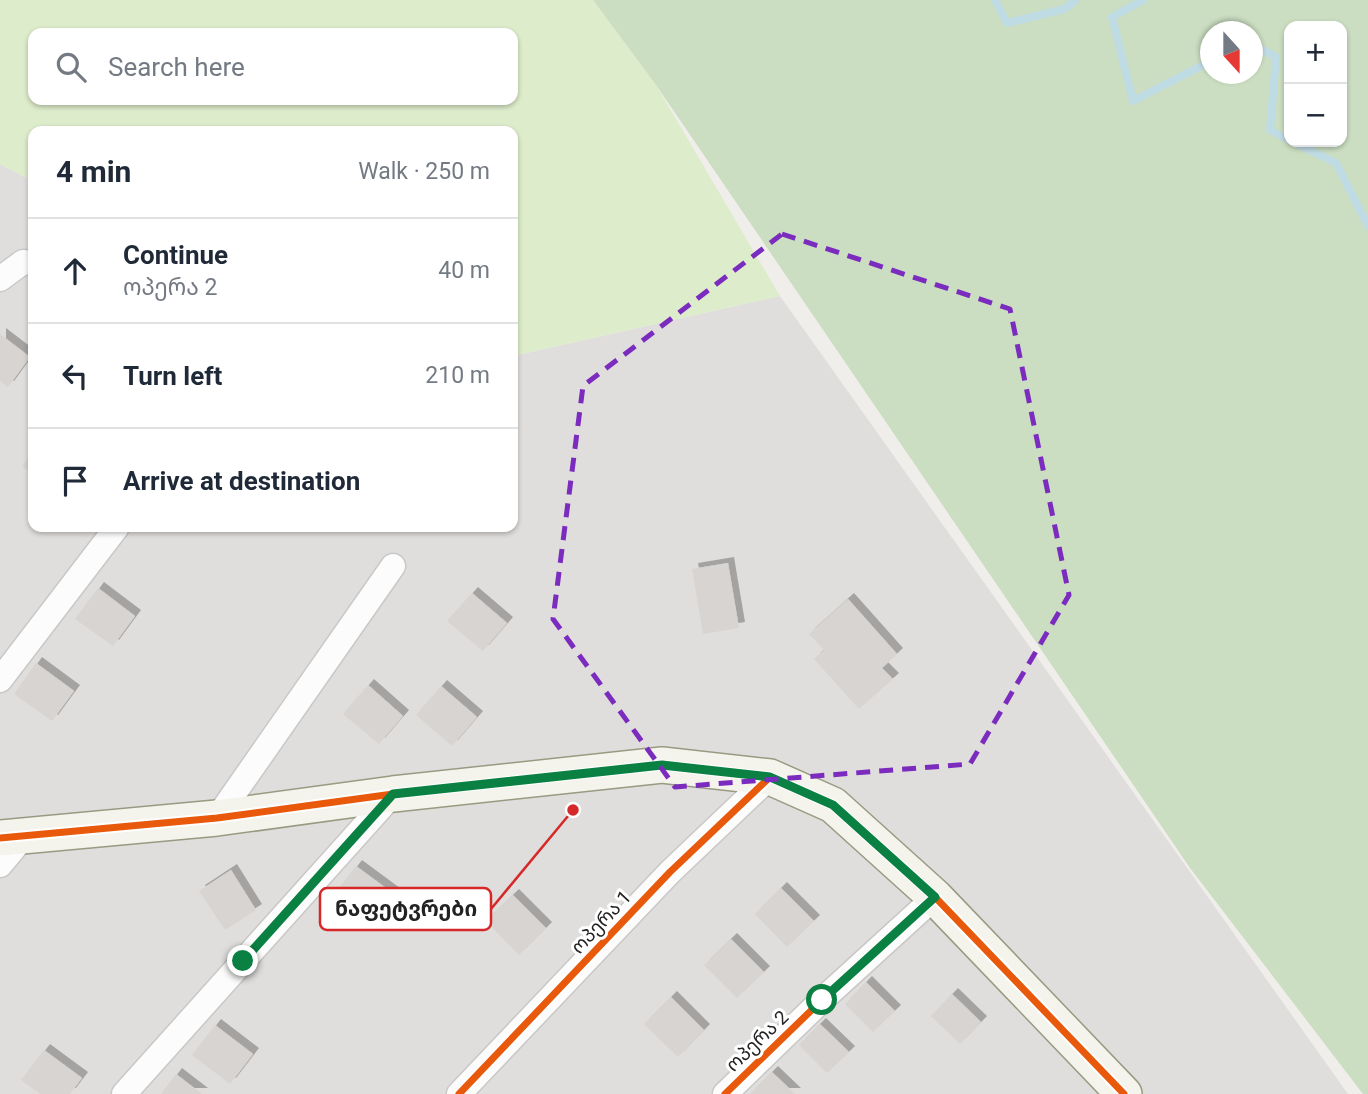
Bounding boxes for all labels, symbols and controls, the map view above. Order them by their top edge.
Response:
north arrow [1200,21,1263,84]
map controls [1284,21,1347,147]
button: + [1284,21,1347,84]
search box [28,28,518,105]
icon: search [52,48,90,86]
text: Search here [108,52,245,82]
button: − [1284,84,1347,147]
text: 4 min [56,154,131,189]
text: Walk · 250 m [358,158,490,185]
text: Continue [123,240,228,270]
icon: ahead [56,252,94,290]
text: 40 m [438,257,490,284]
text: ოპერა 2 [123,274,218,301]
icon: left [56,357,94,395]
text: Turn left [123,361,222,391]
text: 210 m [425,362,490,389]
icon: arrive [56,462,94,500]
text: Arrive at destination [123,466,360,496]
street label: ოპერა 1 [566,886,636,958]
callout: ნაფეტვრები [320,888,491,930]
text: ნაფეტვრები [335,897,477,921]
route end [227,945,258,976]
route start [806,984,837,1015]
street label: ოპერა 2 [721,1006,793,1076]

